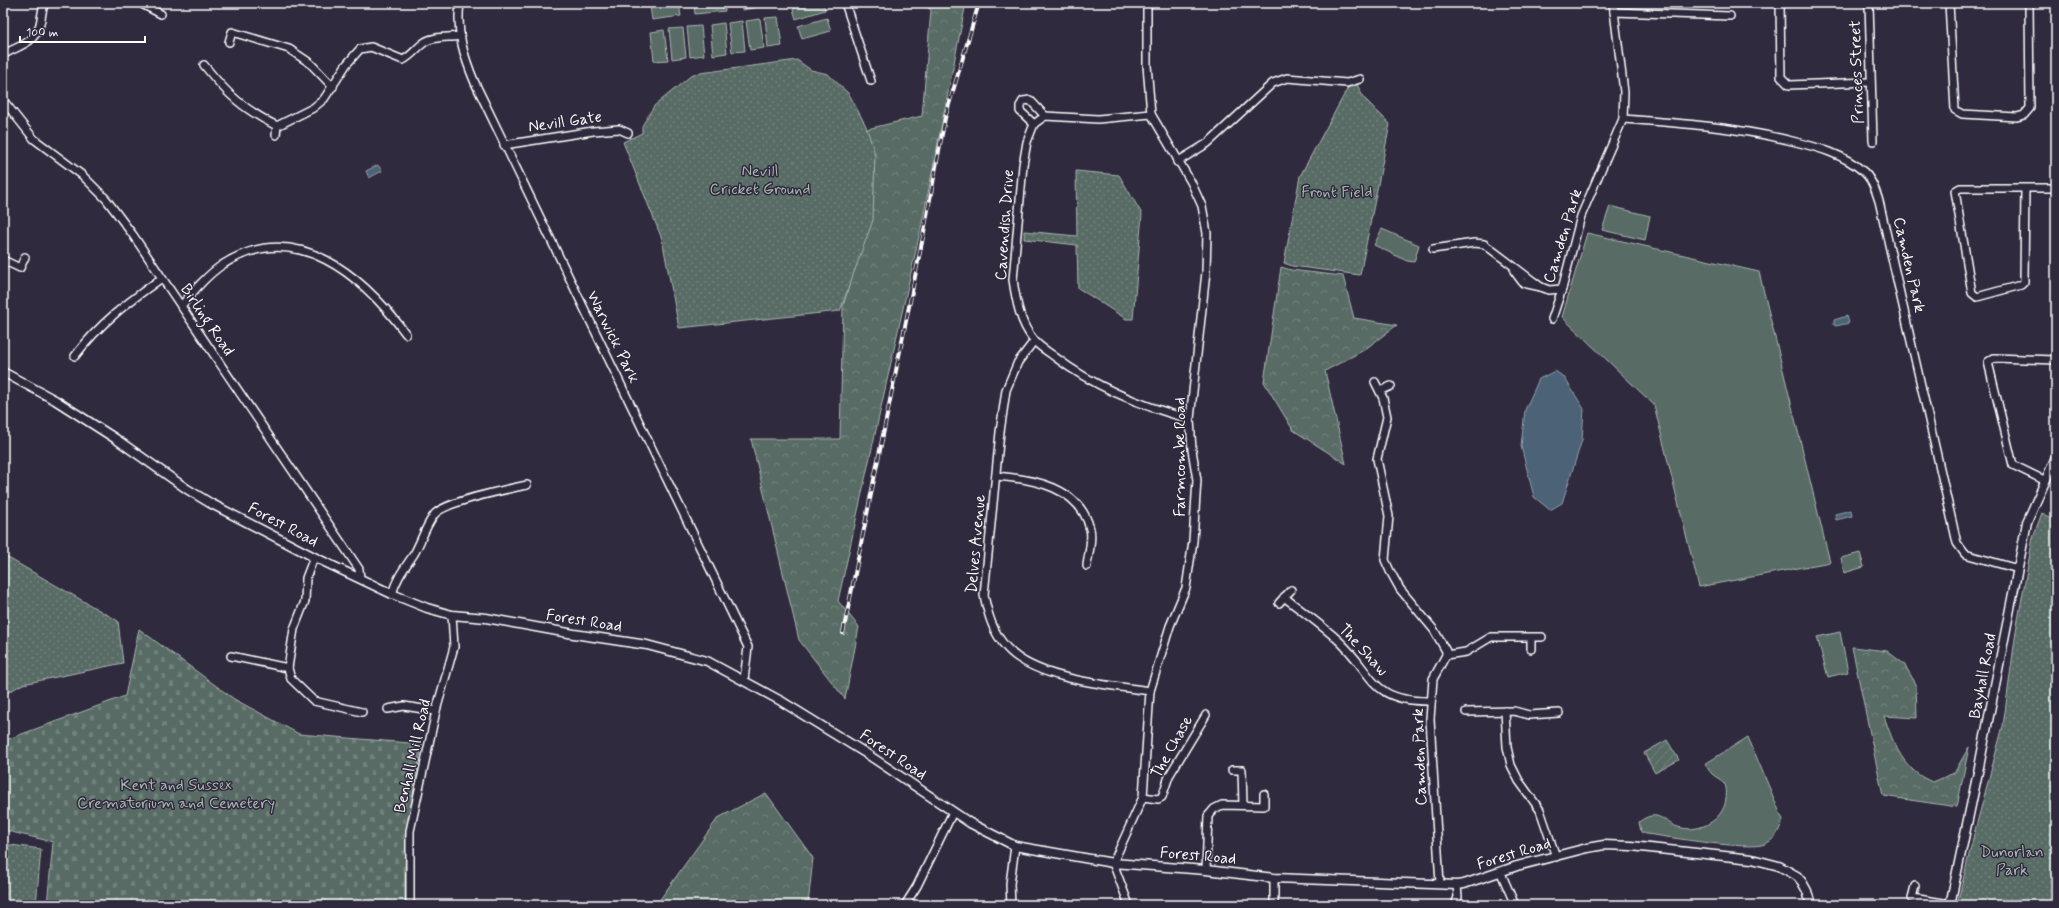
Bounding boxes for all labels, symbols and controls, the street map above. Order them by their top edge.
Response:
scale bar [20,18,145,44]
street label: Princes Street [1845,19,1869,124]
text: 100 m [26,25,58,41]
street label: Nevill Gate [527,106,603,138]
park label: Nevill Cricket Ground [710,161,810,200]
street label: Cavendish Drive [991,169,1019,281]
park label: Front Field [1301,182,1373,203]
street label: Camden Park [1539,186,1587,286]
street label: Camden Park [1888,215,1930,315]
street label: Birling Road [174,280,239,361]
street label: Warwick Park [582,287,644,387]
street label: Farmcombe Road [1170,397,1191,517]
street label: Delves Avenue [961,493,991,594]
street label: Forest Road [244,498,322,552]
street label: Forest Road [545,605,623,637]
street label: The Shaw [1334,620,1392,680]
street label: Bayhall Road [1964,631,2002,721]
street label: Benhall Mill Road [390,697,436,815]
street label: Camden Park [1408,708,1432,806]
street label: The Chase [1146,711,1198,782]
street label: Forest Road [855,725,931,785]
park label: Kent and Sussex Crematorium and Cemetery [77,775,275,814]
street label: Forest Road [1474,833,1554,875]
street label: Forest Road [1159,842,1237,870]
park label: Dunorlan Park [1980,842,2044,881]

